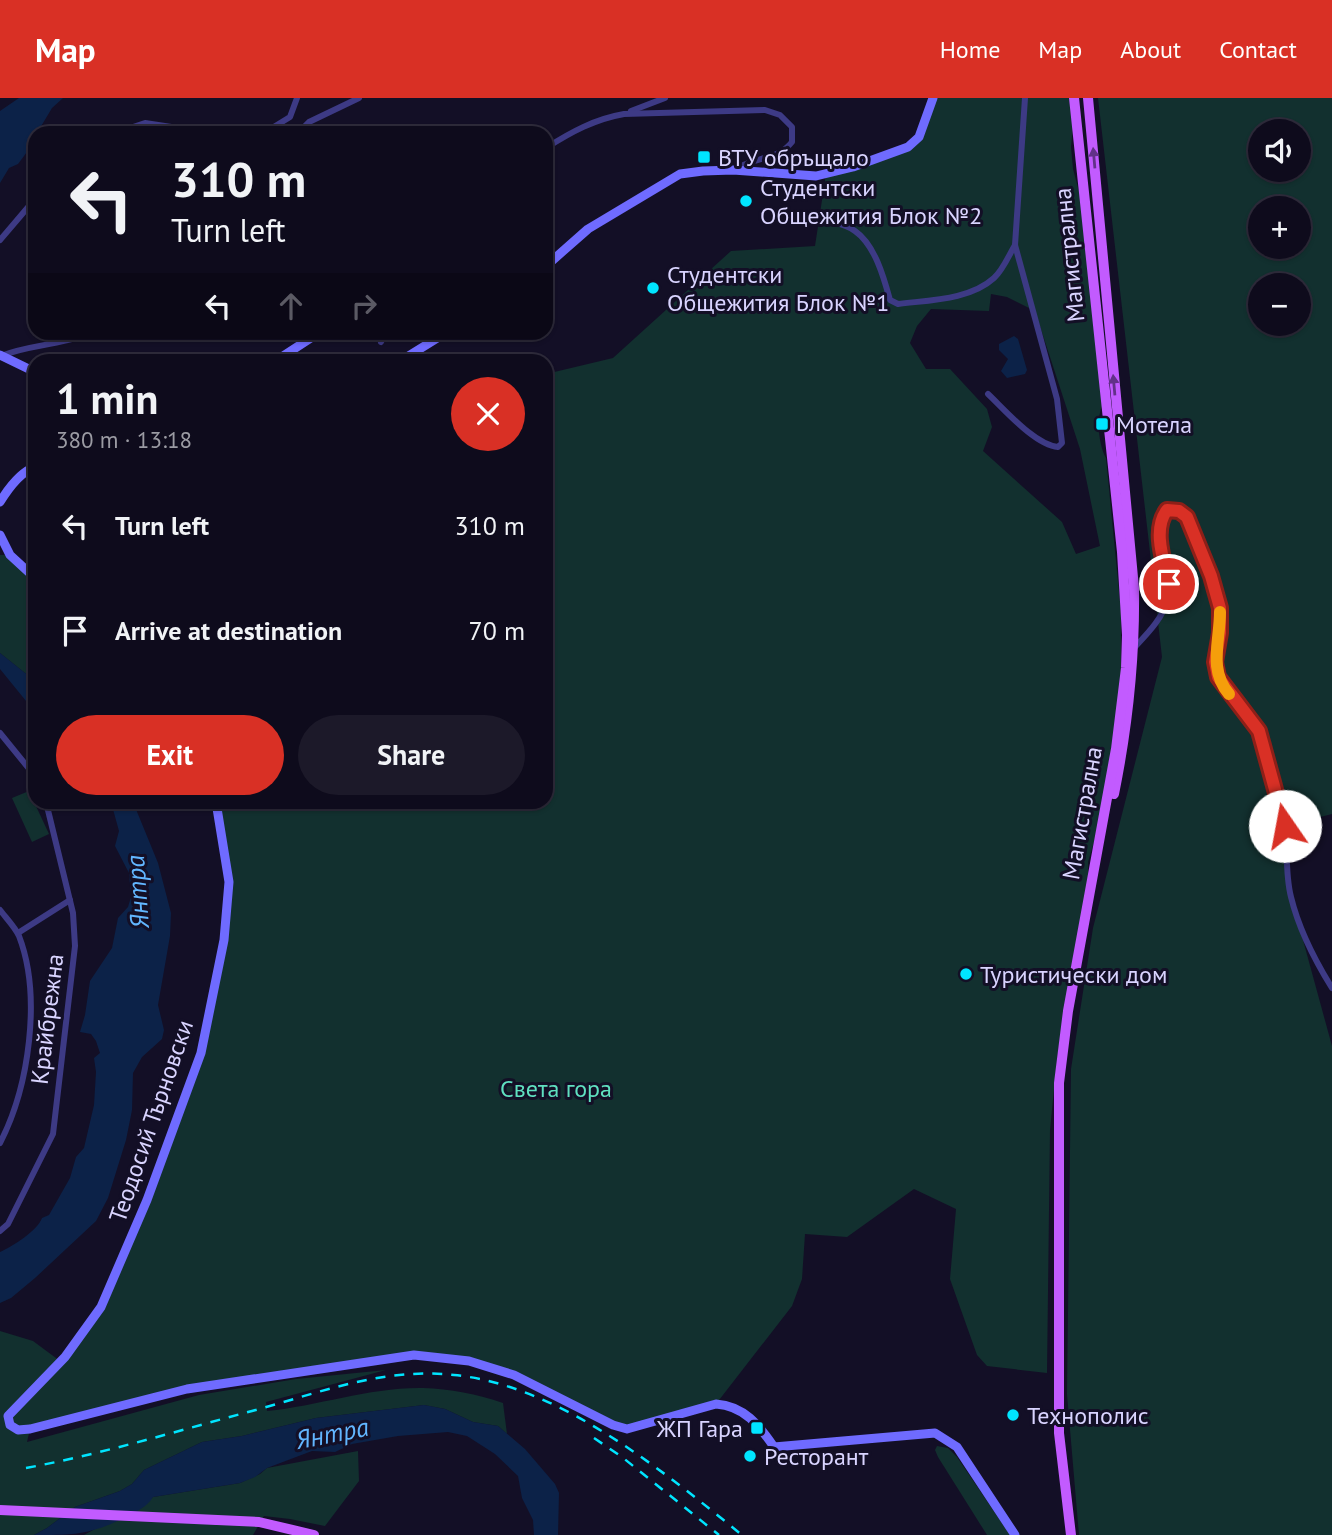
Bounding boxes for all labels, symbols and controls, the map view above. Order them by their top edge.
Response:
text: Map [35,28,96,71]
text: Home [940,34,1000,65]
text: Map [1038,34,1082,65]
text: About [1120,34,1181,65]
text: Contact [1219,34,1297,65]
map controls [1248,119,1311,336]
button: sound [1248,119,1311,182]
place label: ВТУ обръщало [718,142,869,173]
text: 310 m [171,147,306,211]
one-way arrow [1088,147,1099,169]
marker: ВТУ обръщало [696,149,712,165]
icon: left [56,154,147,245]
place label: Студентски Общежития Блок №2 [760,172,982,231]
street label: Магистрална [1047,186,1091,324]
marker: Студентски Общежития Блок №2 [738,193,754,209]
button: + [1248,196,1311,259]
text: Turn left [171,209,286,251]
place label: Студентски Общежития Блок №1 [667,259,889,318]
button: − [1248,273,1311,336]
marker: Студентски Общежития Блок №1 [645,280,661,296]
icon: left [199,287,237,325]
icon: ahead [272,287,310,325]
icon: right [345,287,383,325]
text: 1 min [56,371,158,426]
one-way arrow [1108,373,1119,395]
button: close [451,377,525,451]
place label: Мотела [1116,409,1192,440]
marker: Мотела [1094,416,1110,432]
text: 380 m · 13:18 [56,425,192,454]
icon: left [56,507,94,545]
text: Turn left [115,509,209,542]
text: 310 m [454,509,525,542]
pin [1139,554,1199,614]
icon: arrive [1150,565,1188,603]
icon: arrive [56,612,94,650]
text: Arrive at destination [115,614,342,647]
text: 70 m [469,614,525,647]
button: Exit [56,715,284,795]
button: Share [298,715,525,795]
street label: Магистрална [1055,744,1109,882]
position arrow [1248,789,1322,863]
water label: Янтра [118,854,156,931]
street label: Крайбрежна [24,952,70,1086]
place label: Туристически дом [980,959,1167,990]
marker: Туристически дом [958,966,974,982]
street label: Теодосий Търновски [102,1016,200,1226]
park label: Света гора [500,1073,612,1104]
place label: Технополис [1027,1400,1149,1431]
marker: Технополис [1005,1407,1021,1423]
water label: Янтра [292,1410,371,1456]
place label: ЖП Гара [656,1413,743,1444]
marker: ЖП Гара [749,1420,765,1436]
place label: Ресторант [764,1441,869,1472]
marker: Ресторант [742,1448,758,1464]

